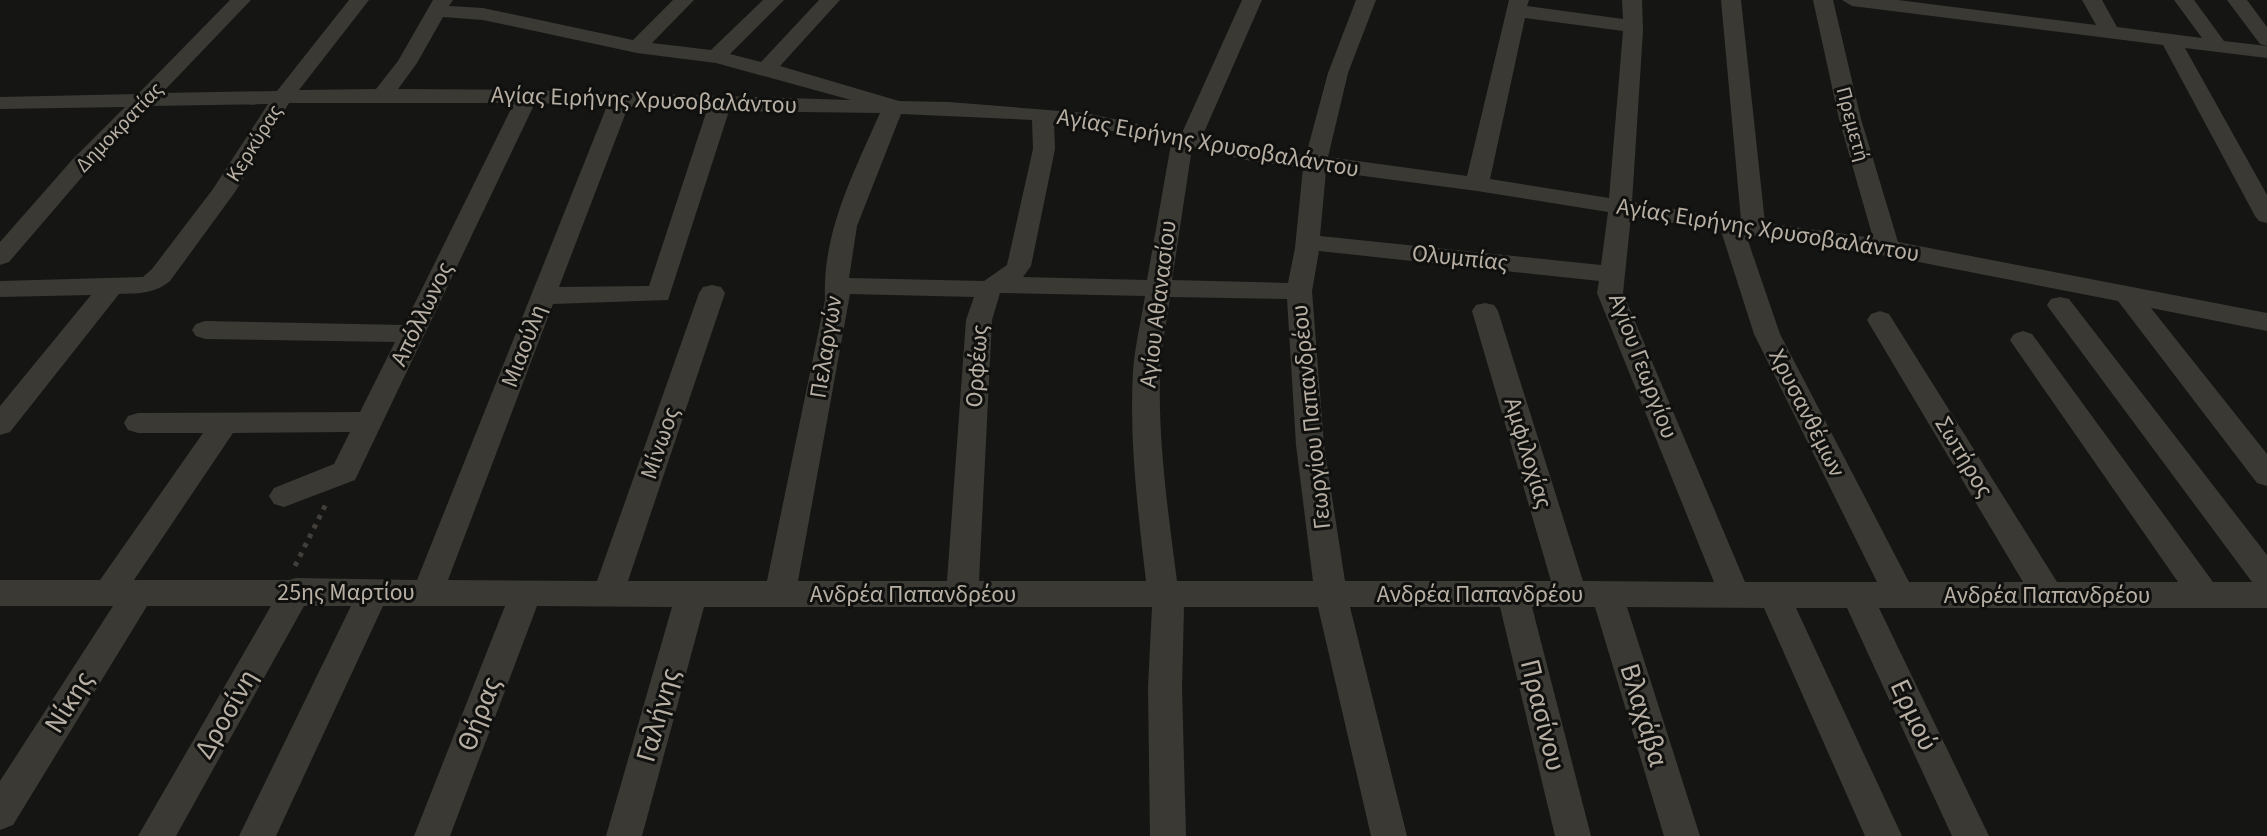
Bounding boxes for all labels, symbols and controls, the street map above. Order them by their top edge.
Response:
street label: Δημοκρατίας [68,75,170,179]
street label: Αγίας Ειρήνης Χρυσοβαλάντου [490,77,798,123]
street label: Πρεμετή [1829,83,1877,165]
street label: Κερκύρας [218,98,290,188]
street label: Αγίας Ειρήνης Χρυσοβαλάντου [1054,99,1362,187]
street label: Αγίας Ειρήνης Χρυσοβαλάντου [1614,189,1922,271]
street label: Αγίου Αθανασίου [1130,218,1186,390]
street label: Ολυμπίας [1410,236,1510,280]
street label: Απόλλωνος [382,256,462,372]
street label: Αγίου Γεωργίου [1599,288,1687,444]
street label: Πελαργών [801,293,851,401]
street label: Μιαούλη [492,299,556,393]
street label: Γεωργίου Παπανδρέου [1282,303,1340,531]
street label: Ορφέως [957,323,997,409]
street label: Χρυσανθέμων [1760,343,1854,483]
street label: Αμφιλοχίας [1495,393,1561,513]
street label: Μίνωος [631,402,689,484]
street label: Σωτήρος [1926,410,2002,504]
street label: 25ης Μαρτίου [277,575,415,610]
street label: Ανδρέα Παπανδρέου [810,577,1016,612]
street label: Ανδρέα Παπανδρέου [1377,577,1583,612]
street label: Ανδρέα Παπανδρέου [1944,578,2150,613]
street label: Πρασίνου [1510,655,1576,775]
street label: Βλαχάβα [1609,659,1679,772]
street label: Δροσίνη [184,662,268,766]
street label: Νίκης [34,663,104,741]
street label: Γαλήνης [626,663,690,767]
street label: Θήρας [447,671,511,757]
street label: Ερμού [1880,673,1948,757]

